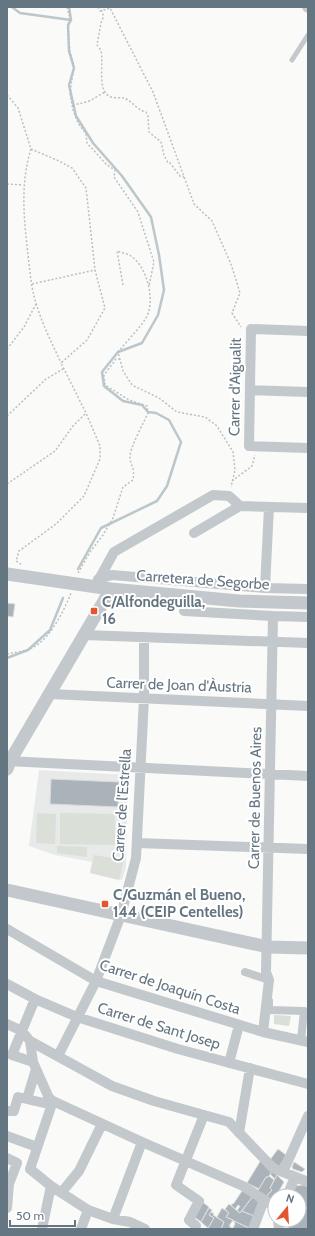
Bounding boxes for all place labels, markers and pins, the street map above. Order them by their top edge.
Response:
place label: C/Alfondeguilla, 16 [102,593,205,628]
marker: C/Alfondeguilla, 16 [89,606,99,616]
place label: C/Guzmán el Bueno, 144 (CEIP Centelles) [113,886,245,921]
marker: C/Guzmán el Bueno, 144 (CEIP Centelles) [100,899,110,909]

